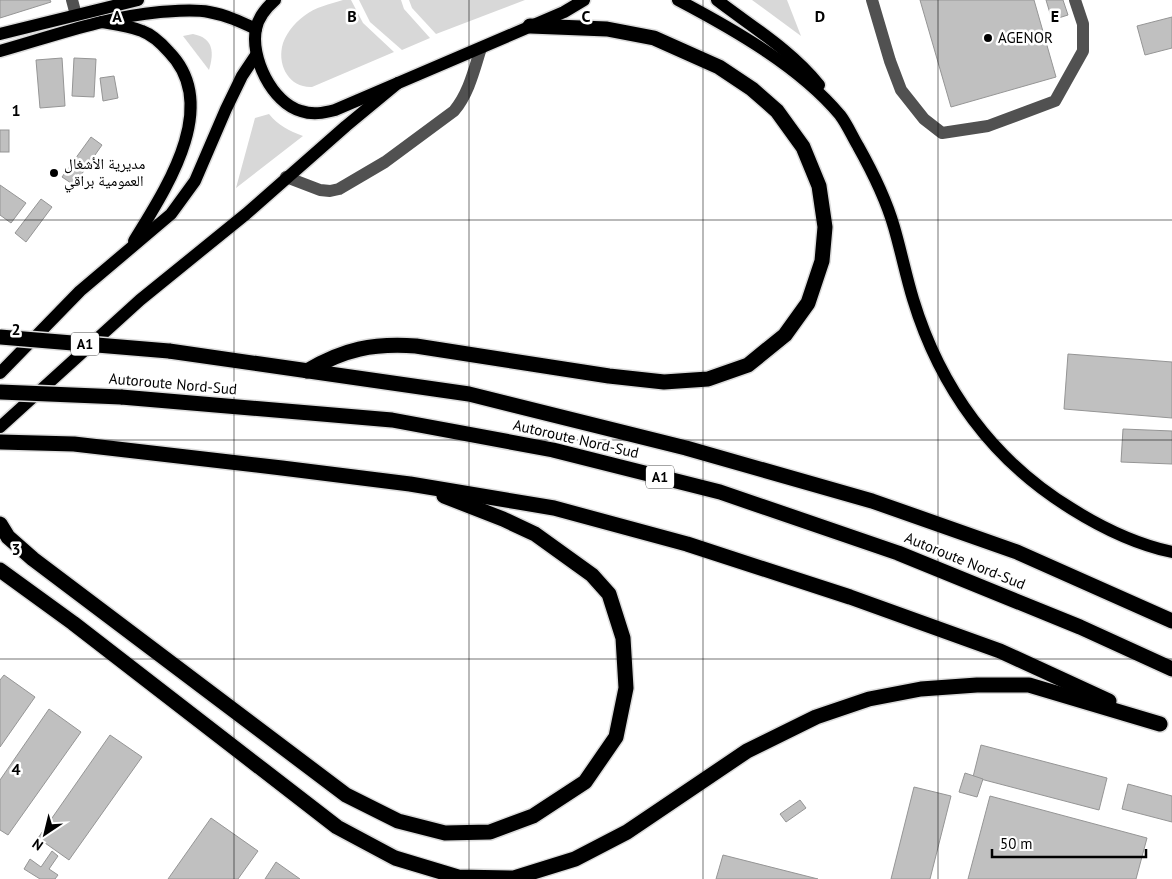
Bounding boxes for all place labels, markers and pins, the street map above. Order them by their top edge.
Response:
place label: AGENOR [998,28,1053,47]
marker: AGENOR [982,32,994,44]
place label: مديرية الأشغال العمومية براقي [64,154,145,193]
marker: مديرية الأشغال العمومية براقي [48,167,60,179]

